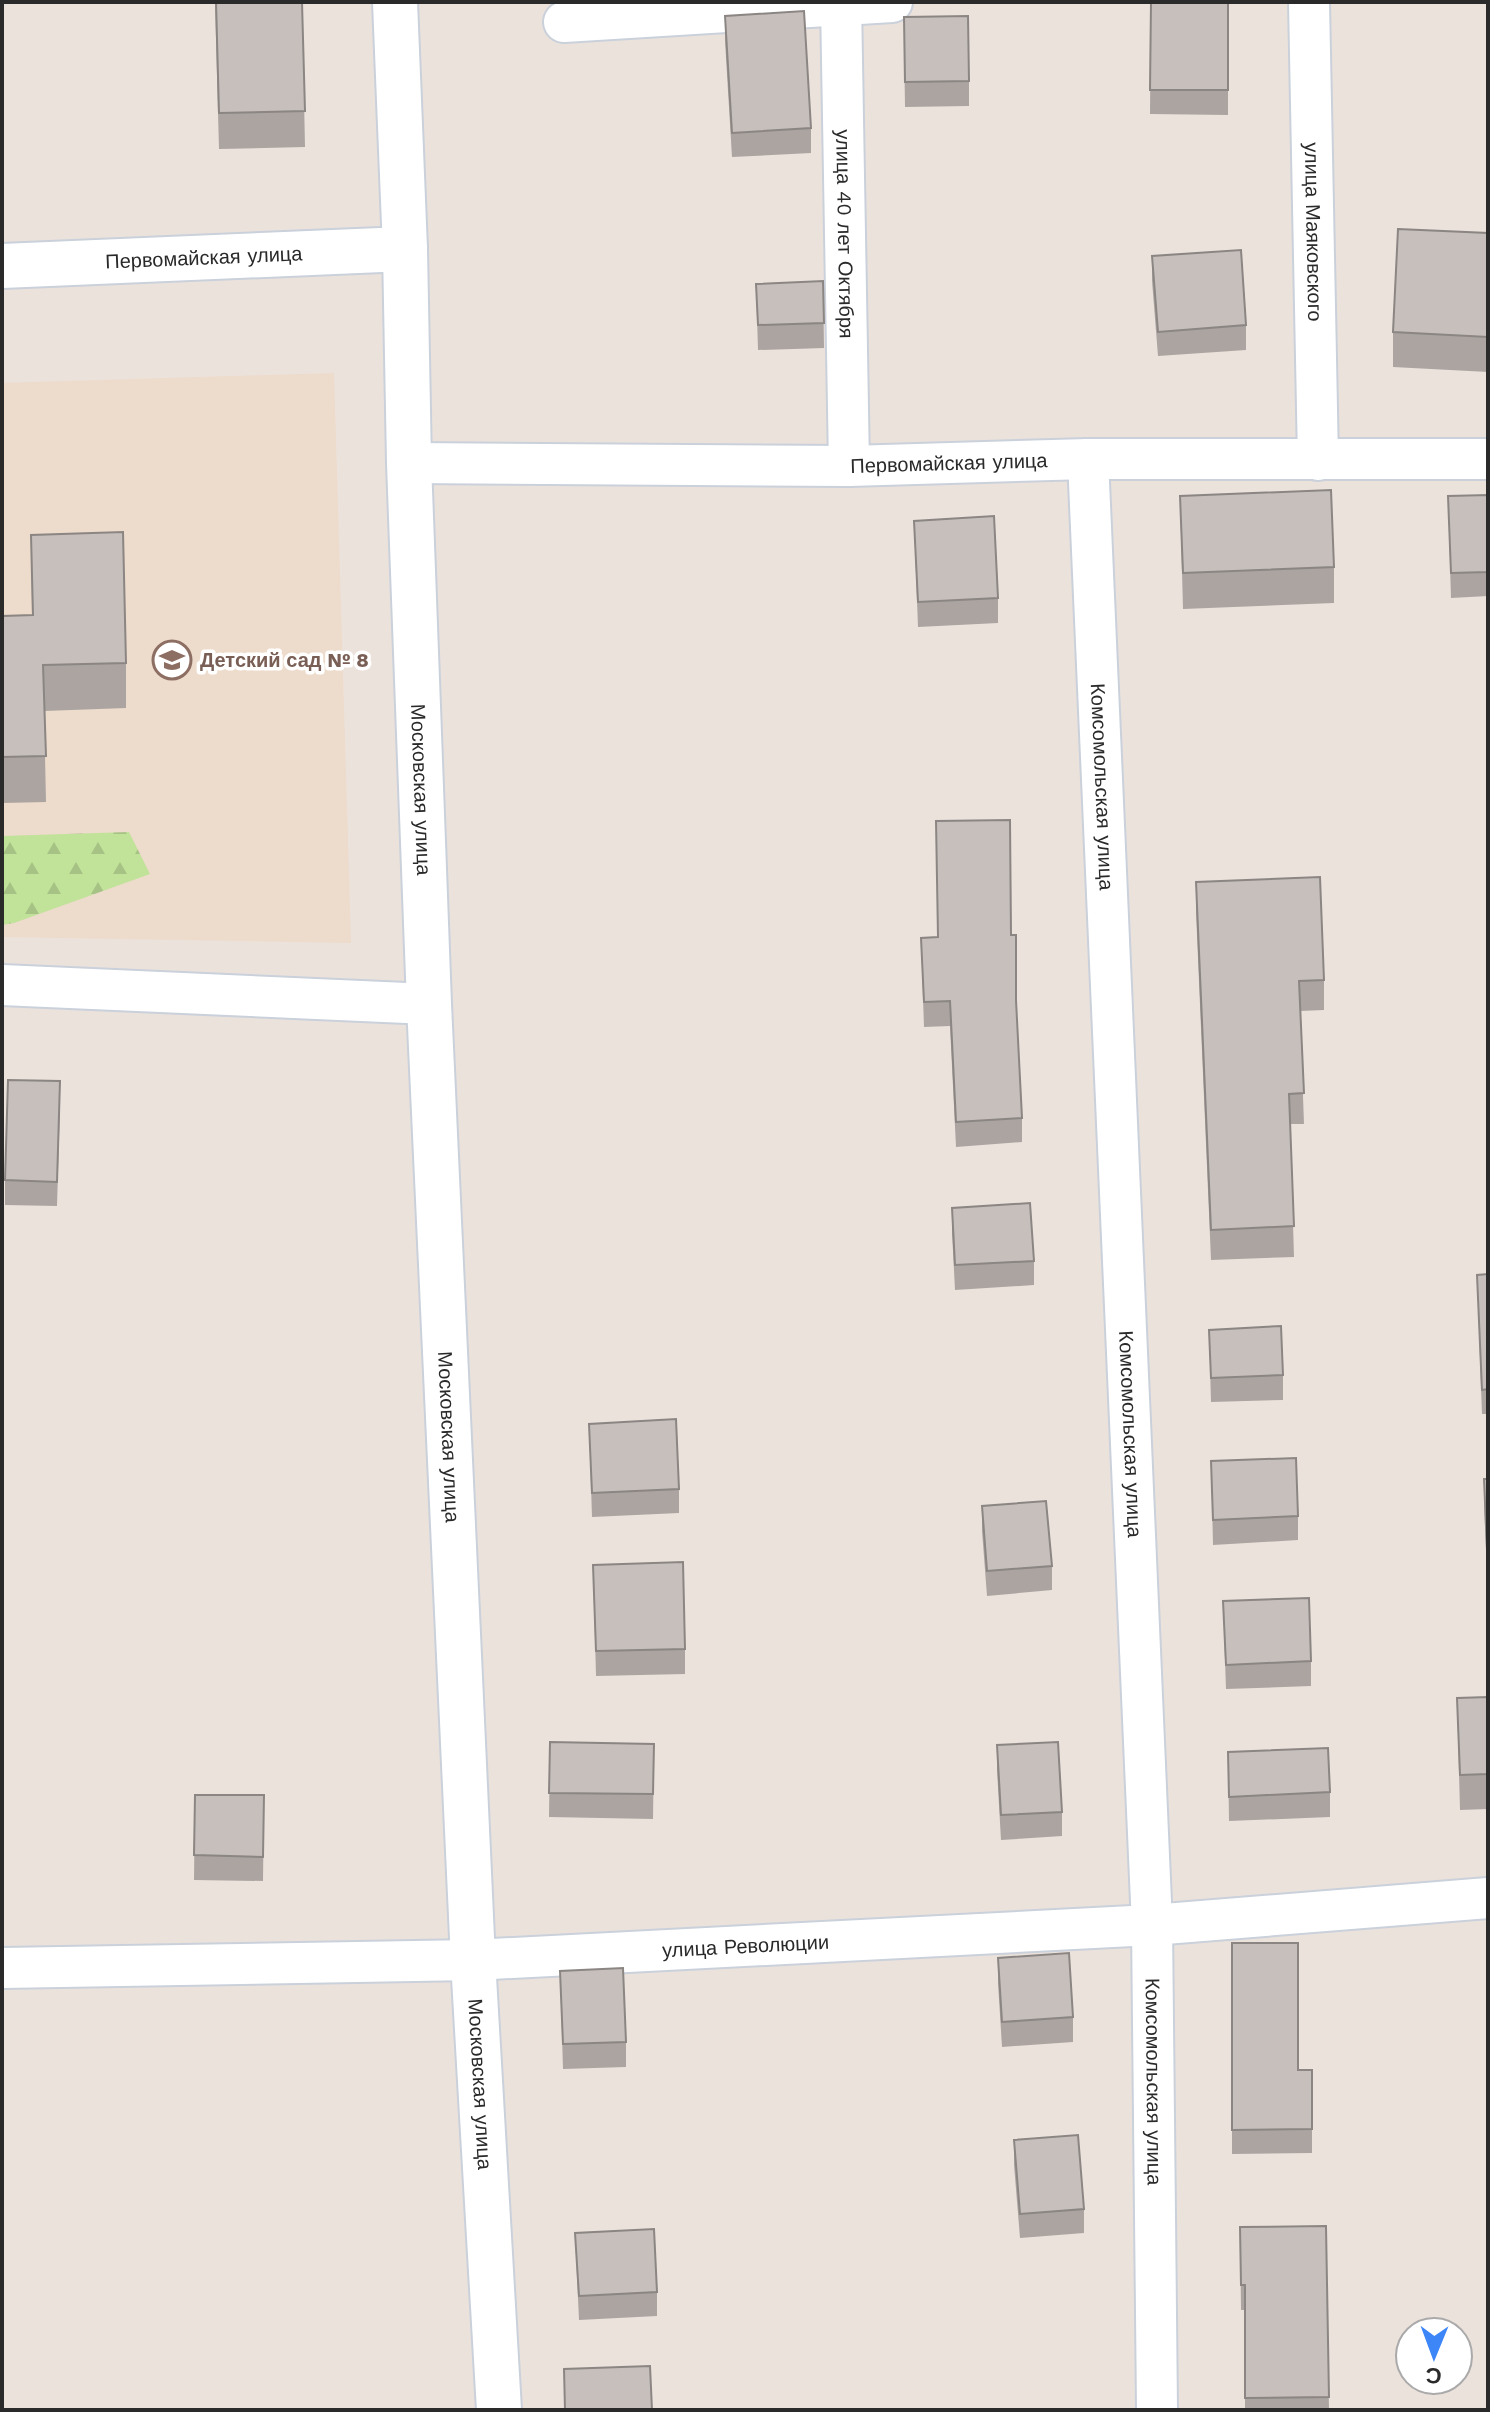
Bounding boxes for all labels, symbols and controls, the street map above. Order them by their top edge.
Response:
street label: улица 40 лет Октября [831,129,859,339]
street label: улица Маяковского [1300,142,1327,322]
street label: Первомайская улица [105,241,304,274]
street label: Первомайская улица [850,448,1049,478]
school or university icon: Детский сад № 8 [151,639,193,681]
place label: Детский сад № 8 [200,648,369,672]
street label: Комсомольская улица [1086,683,1119,892]
street label: Московская улица [406,703,436,877]
street label: Комсомольская улица [1114,1330,1147,1539]
street label: Московская улица [433,1351,465,1524]
street label: улица Революции [662,1930,830,1962]
street label: Комсомольская улица [1141,1978,1167,2186]
street label: Московская улица [463,1998,497,2171]
north arrow [1394,2316,1474,2396]
text: С [1425,2363,1442,2388]

